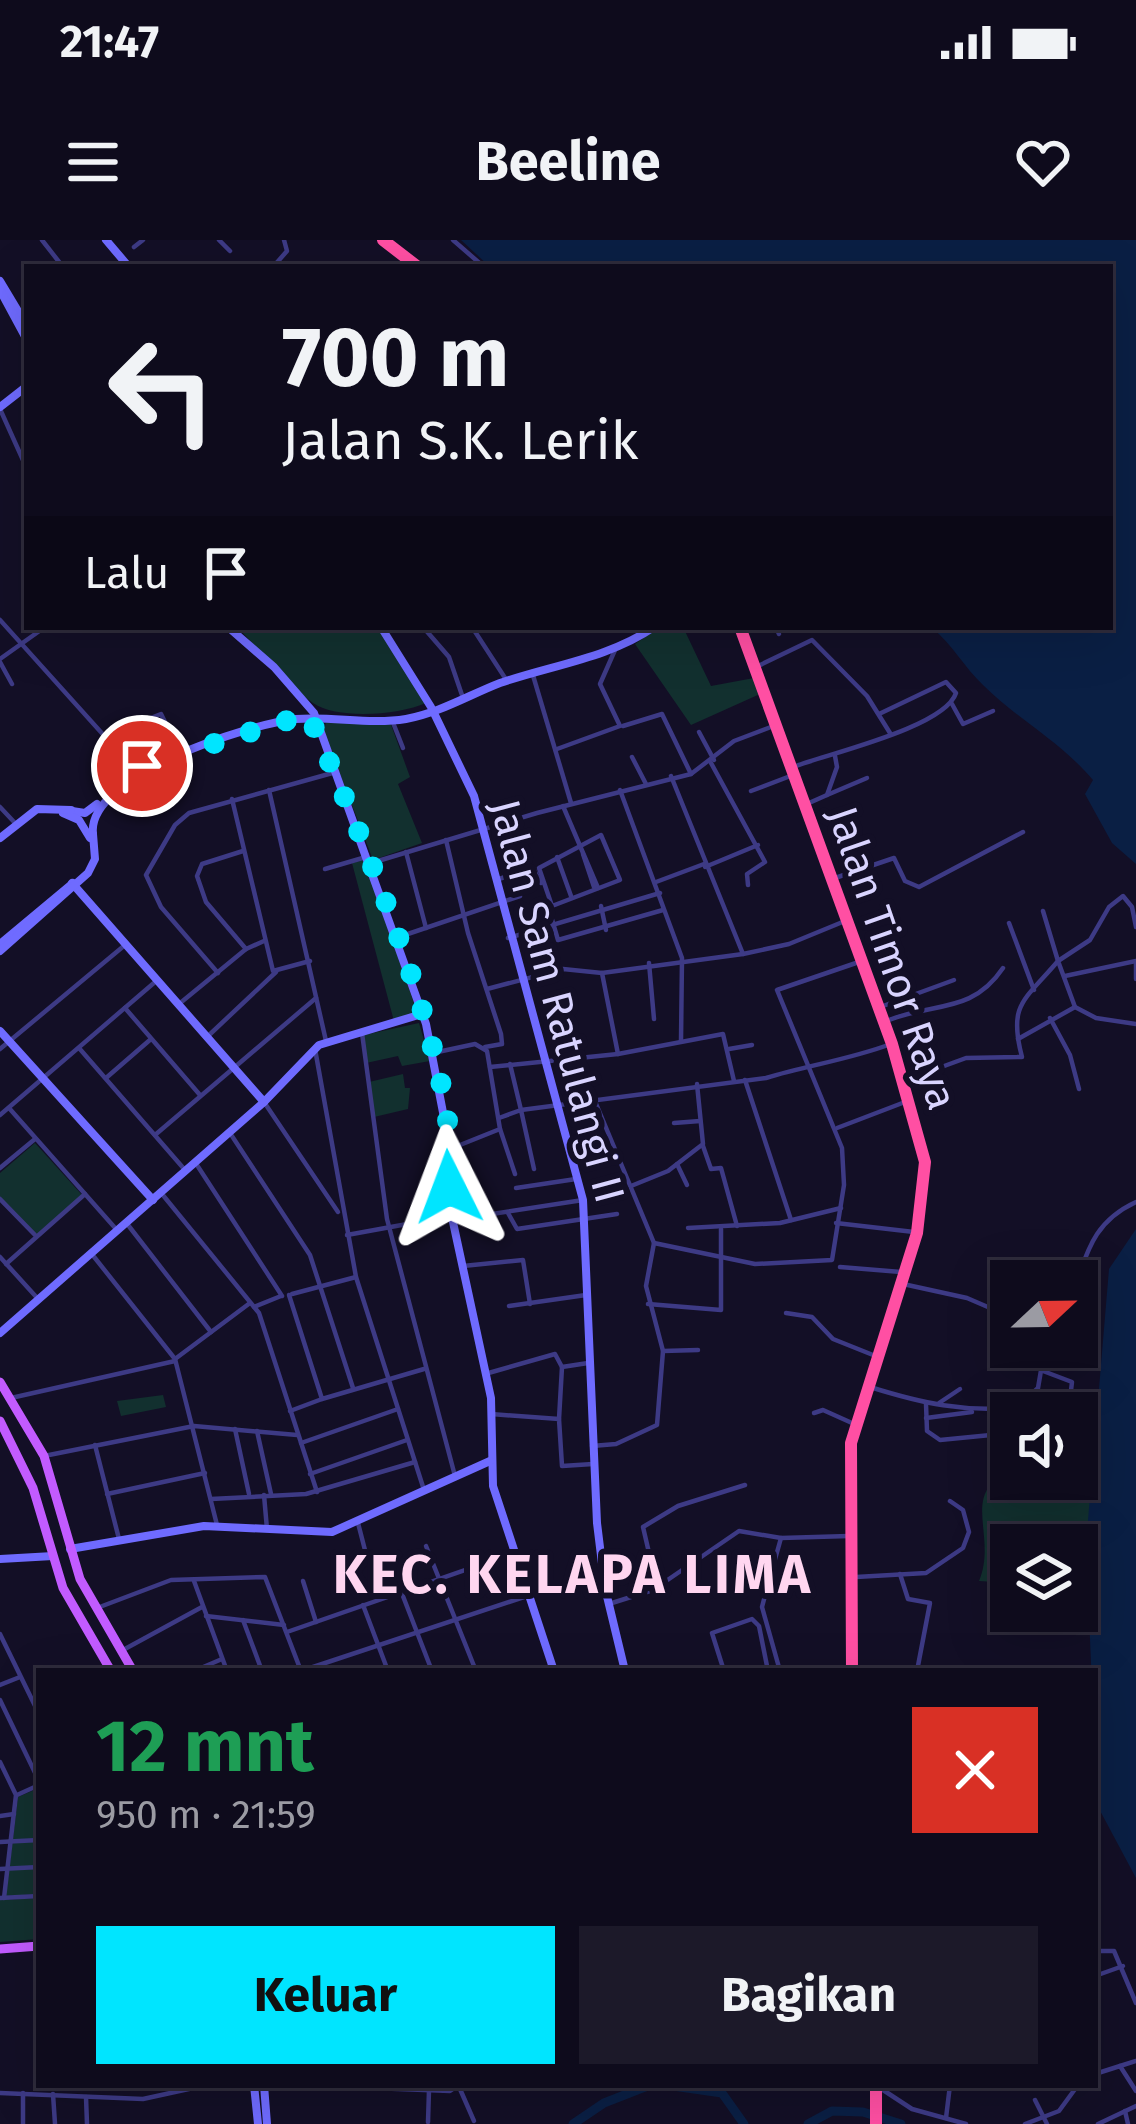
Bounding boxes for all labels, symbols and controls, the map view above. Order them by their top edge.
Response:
text: 21:47 [60,15,159,69]
icon: menu [60,129,126,195]
icon: heart [1010,129,1076,195]
text: Beeline [475,130,661,194]
text: 700 m [282,307,510,408]
icon: left [84,312,240,468]
text: Jalan S.K. Lerik [282,409,638,473]
icon: arrive [193,540,259,606]
text: Lalu [84,546,169,600]
pin [91,715,193,817]
icon: arrive [109,733,175,799]
street label: Jalan Sam Ratulangi II [479,794,635,1208]
street label: Jalan Timor Raya [817,800,967,1116]
position arrow [386,1124,512,1250]
north arrow [990,1260,1098,1368]
map controls [990,1260,1098,1632]
button: sound [990,1392,1098,1500]
button: layers [990,1524,1098,1632]
district label: KEC. KELAPA LIMA [333,1543,813,1607]
text: 12 mnt [96,1704,314,1790]
button: close [912,1707,1038,1833]
text: 950 m · 21:59 [96,1792,316,1838]
button: Keluar [96,1926,555,2064]
button: Bagikan [579,1926,1038,2064]

